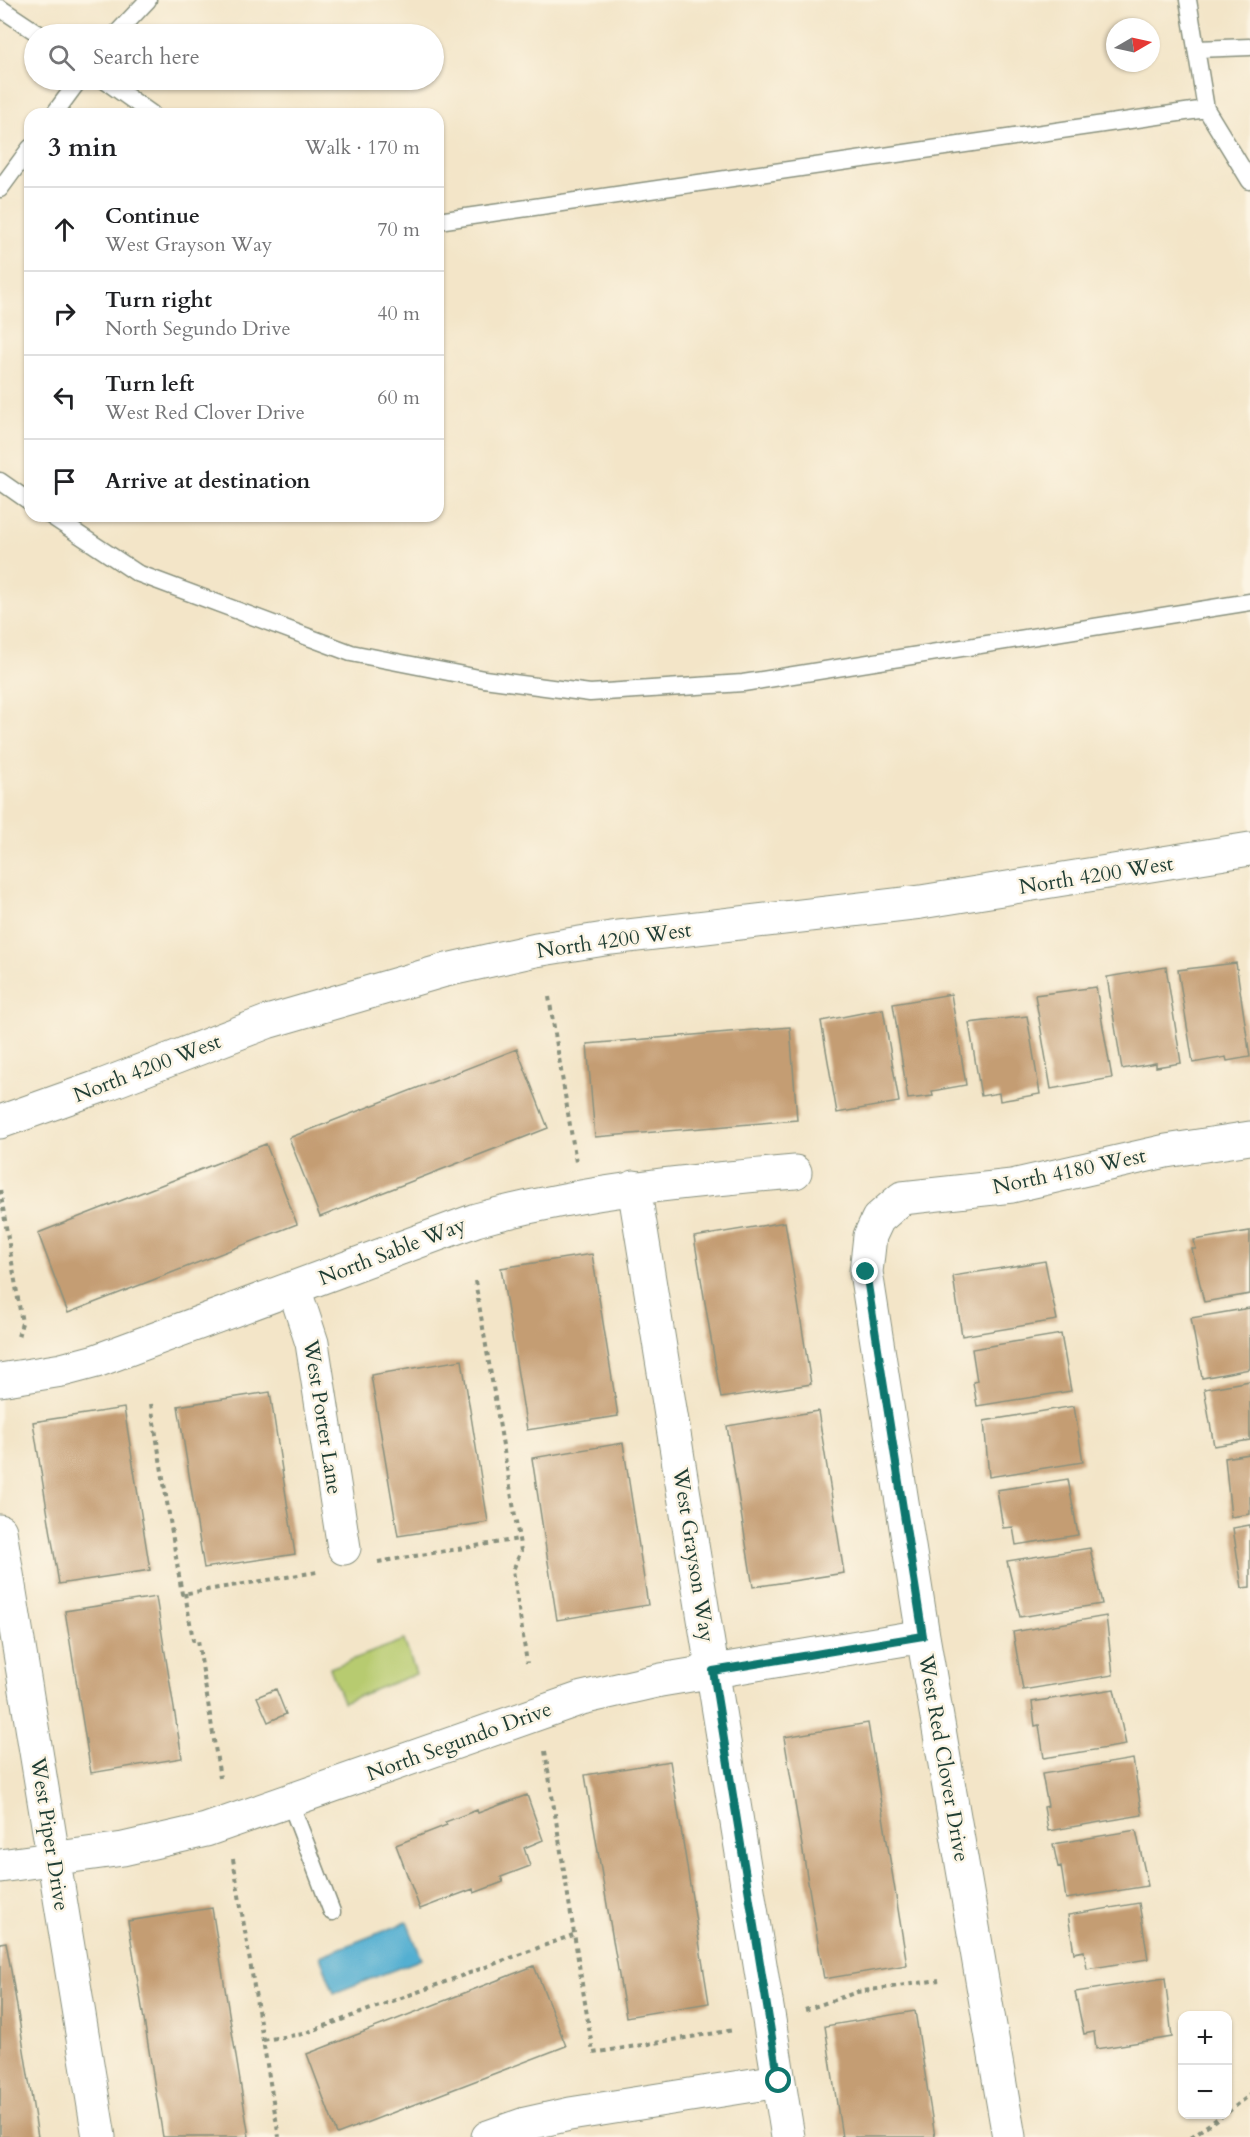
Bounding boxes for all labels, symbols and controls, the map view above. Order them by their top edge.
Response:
north arrow [1106,18,1160,72]
search box [24,24,444,90]
icon: search [45,41,78,74]
text: Search here [93,42,200,72]
text: 3 min [48,130,117,165]
text: Walk · 170 m [305,134,420,161]
text: Continue [105,201,200,231]
icon: ahead [48,213,81,246]
text: 70 m [377,216,420,243]
text: West Grayson Way [105,231,272,258]
text: Turn right [105,285,212,315]
icon: right [48,297,81,330]
text: 40 m [377,300,420,327]
text: North Segundo Drive [105,315,291,342]
text: Turn left [105,369,194,399]
icon: left [48,381,81,414]
text: 60 m [377,384,420,411]
text: West Red Clover Drive [105,399,305,426]
icon: arrive [48,465,81,498]
text: Arrive at destination [105,466,310,496]
street label: North 4200 West [1017,849,1176,902]
street label: North 4200 West [535,915,694,966]
street label: North 4200 West [69,1027,225,1110]
street label: North 4180 West [990,1141,1149,1202]
street label: North Sable Way [314,1210,470,1293]
route end [852,1258,878,1284]
street label: West Porter Lane [296,1337,349,1496]
street label: West Grayson Way [665,1465,722,1644]
street label: West Red Clover Drive [911,1651,976,1864]
street label: North Segundo Drive [363,1695,556,1788]
street label: West Piper Drive [23,1754,76,1913]
map controls [1178,2011,1232,2119]
button: + [1178,2011,1232,2065]
button: − [1178,2065,1232,2119]
route start [765,2067,791,2093]

